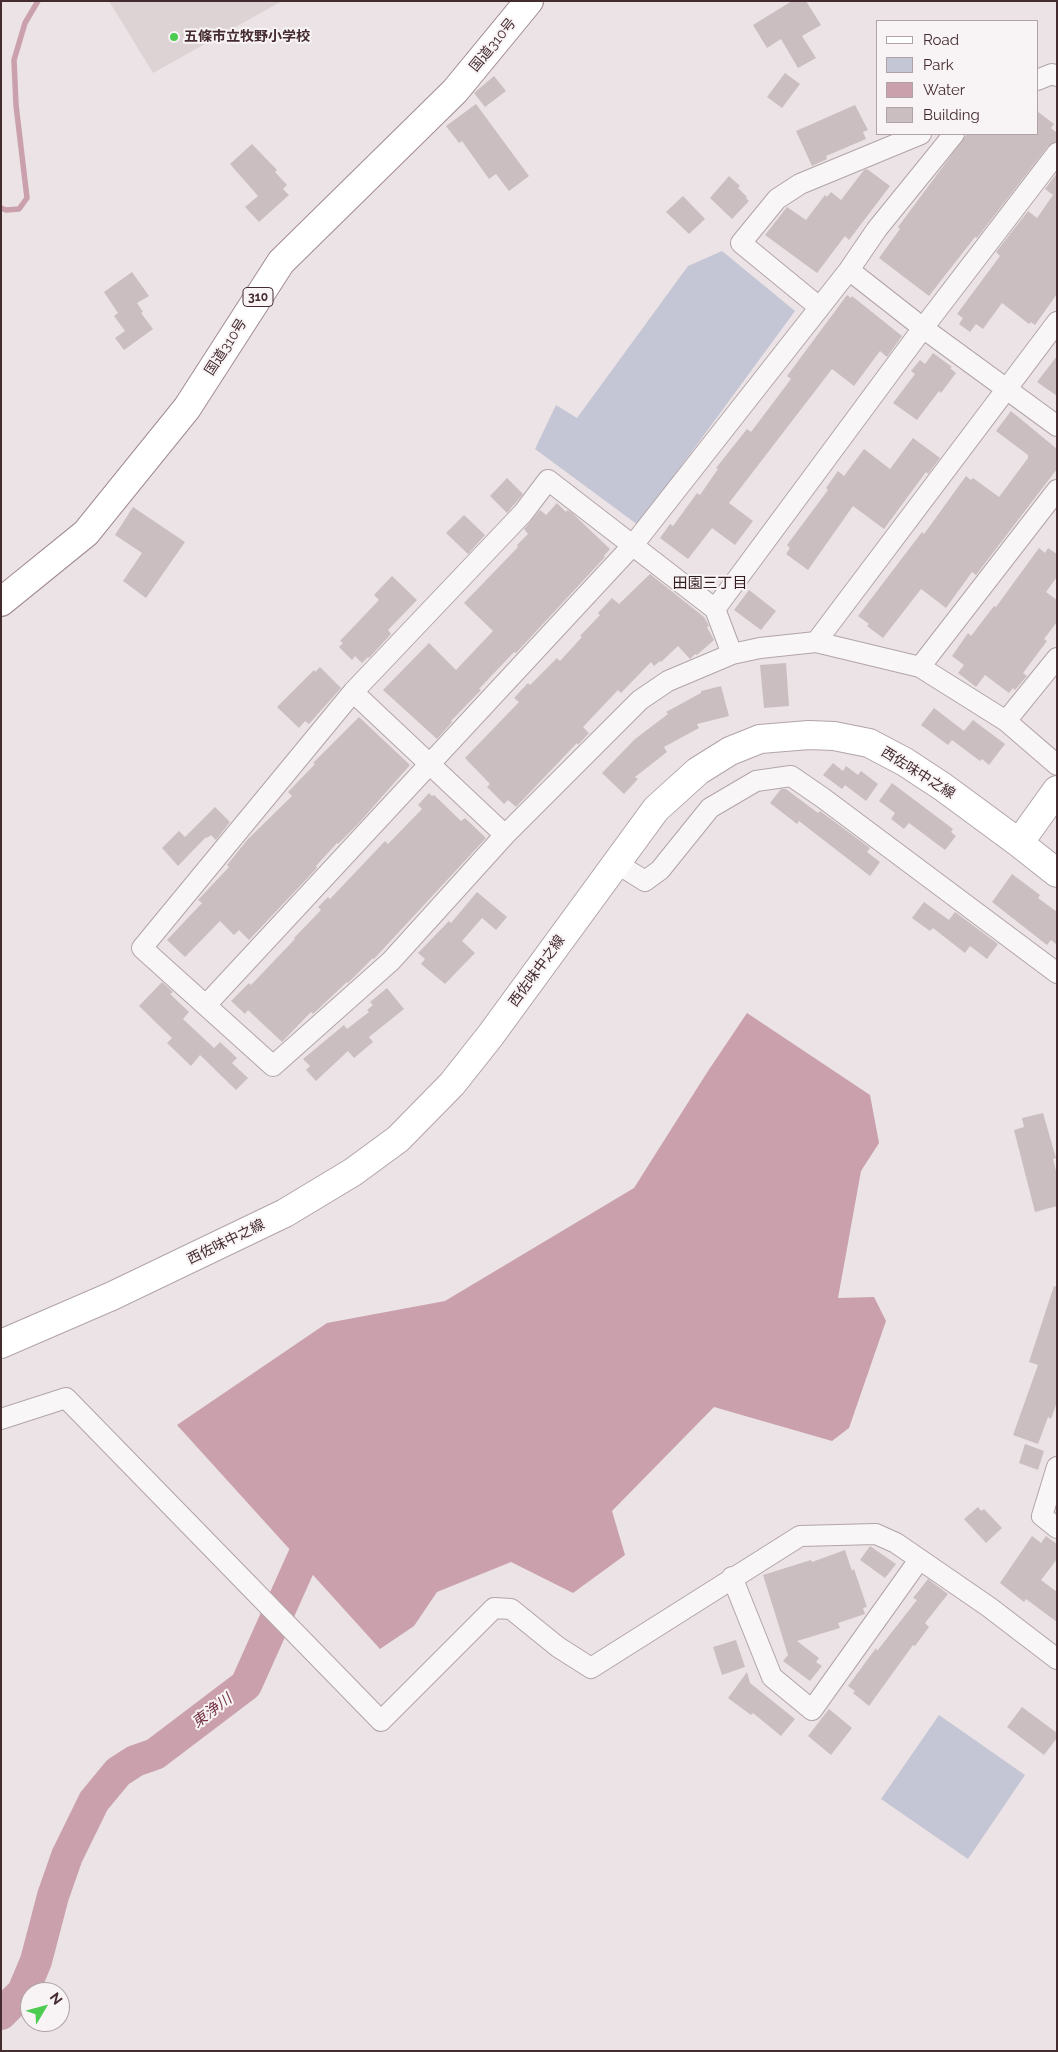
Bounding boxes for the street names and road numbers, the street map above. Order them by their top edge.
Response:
street label: 国道310号 [466,15,520,75]
road number: 310 [243,288,273,306]
street label: 国道310号 [202,316,250,378]
street label: 西佐味中之線 [878,744,958,802]
street label: 西佐味中之線 [506,932,568,1010]
street label: 西佐味中之線 [185,1216,267,1268]

